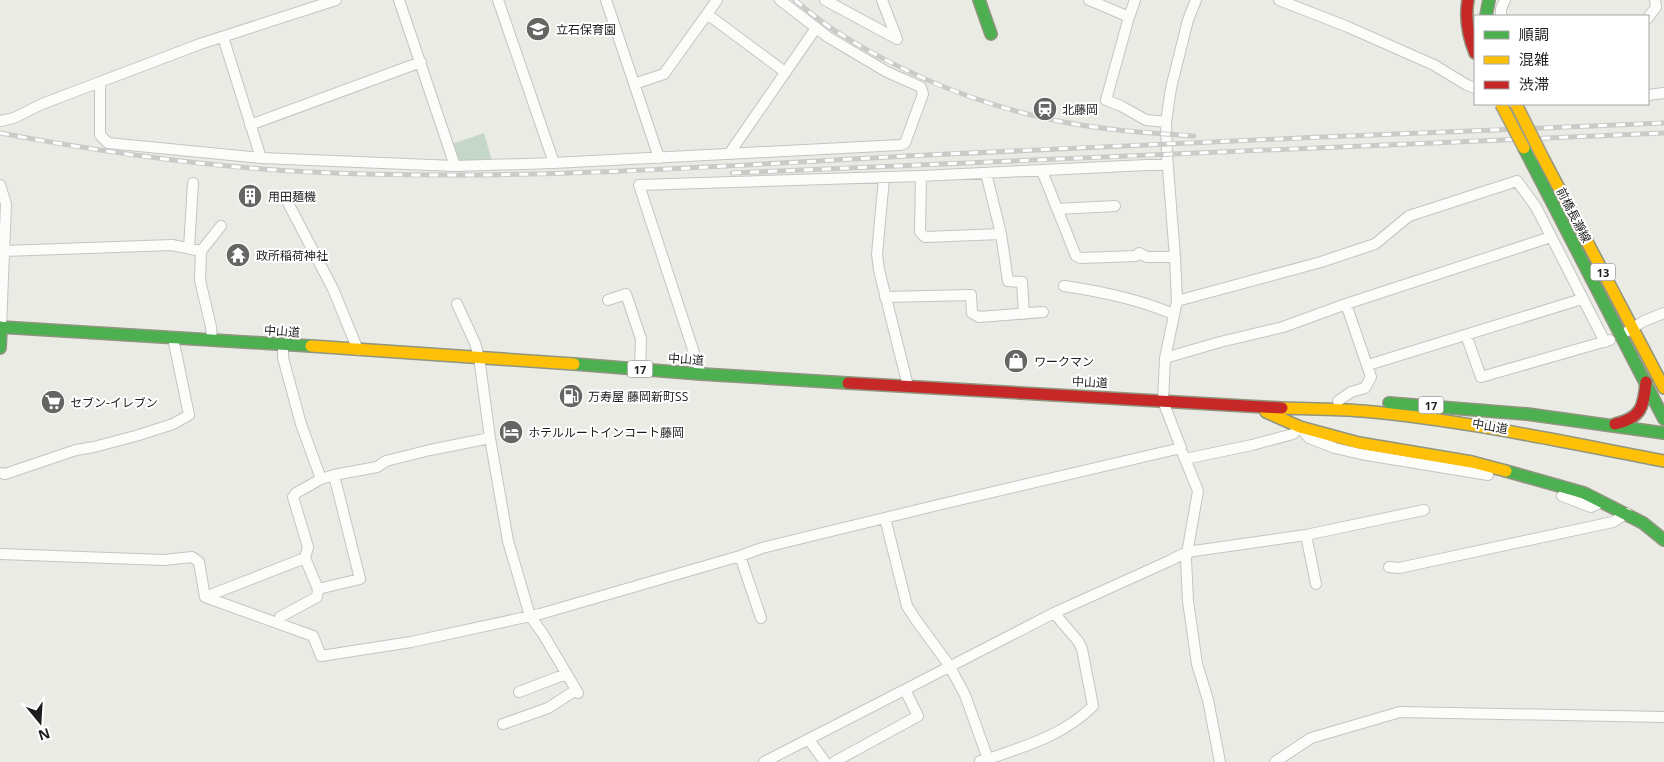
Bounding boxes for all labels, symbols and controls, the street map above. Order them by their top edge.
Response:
legend [1474,15,1649,105]
school or university icon: 立石保育園 [525,16,551,42]
place label: 立石保育園 [556,21,616,38]
text: 順調 [1519,24,1549,44]
text: 混雑 [1519,49,1549,69]
text: 渋滞 [1519,74,1549,94]
station icon: 北藤岡 [1032,96,1058,122]
place label: 北藤岡 [1062,101,1098,118]
building icon: 用田麺機 [237,183,263,209]
street label: 前橋長瀞線 [1553,184,1595,246]
place label: 用田麺機 [268,188,316,205]
temple icon: 政所稲荷神社 [225,242,251,268]
place label: 政所稲荷神社 [256,247,328,264]
road number: 13 [1590,264,1616,280]
street label: 中山道 [263,321,301,341]
shop icon: ワークマン [1003,348,1029,374]
street label: 中山道 [667,349,705,369]
place label: ワークマン [1034,353,1094,370]
road number: 17 [628,360,652,378]
street label: 中山道 [1072,373,1108,391]
fuel station icon: 万寿屋 藤岡新町SS [558,383,584,409]
place label: 万寿屋 藤岡新町SS [588,388,688,405]
supermarket icon: セブン-イレブン [40,389,66,415]
place label: セブン-イレブン [70,394,158,411]
road number: 17 [1418,396,1444,414]
street label: 中山道 [1471,415,1509,437]
hotel icon: ホテルルートインコート藤岡 [498,419,524,445]
place label: ホテルルートインコート藤岡 [528,424,684,441]
north arrow [15,697,65,747]
text: N [36,724,53,746]

